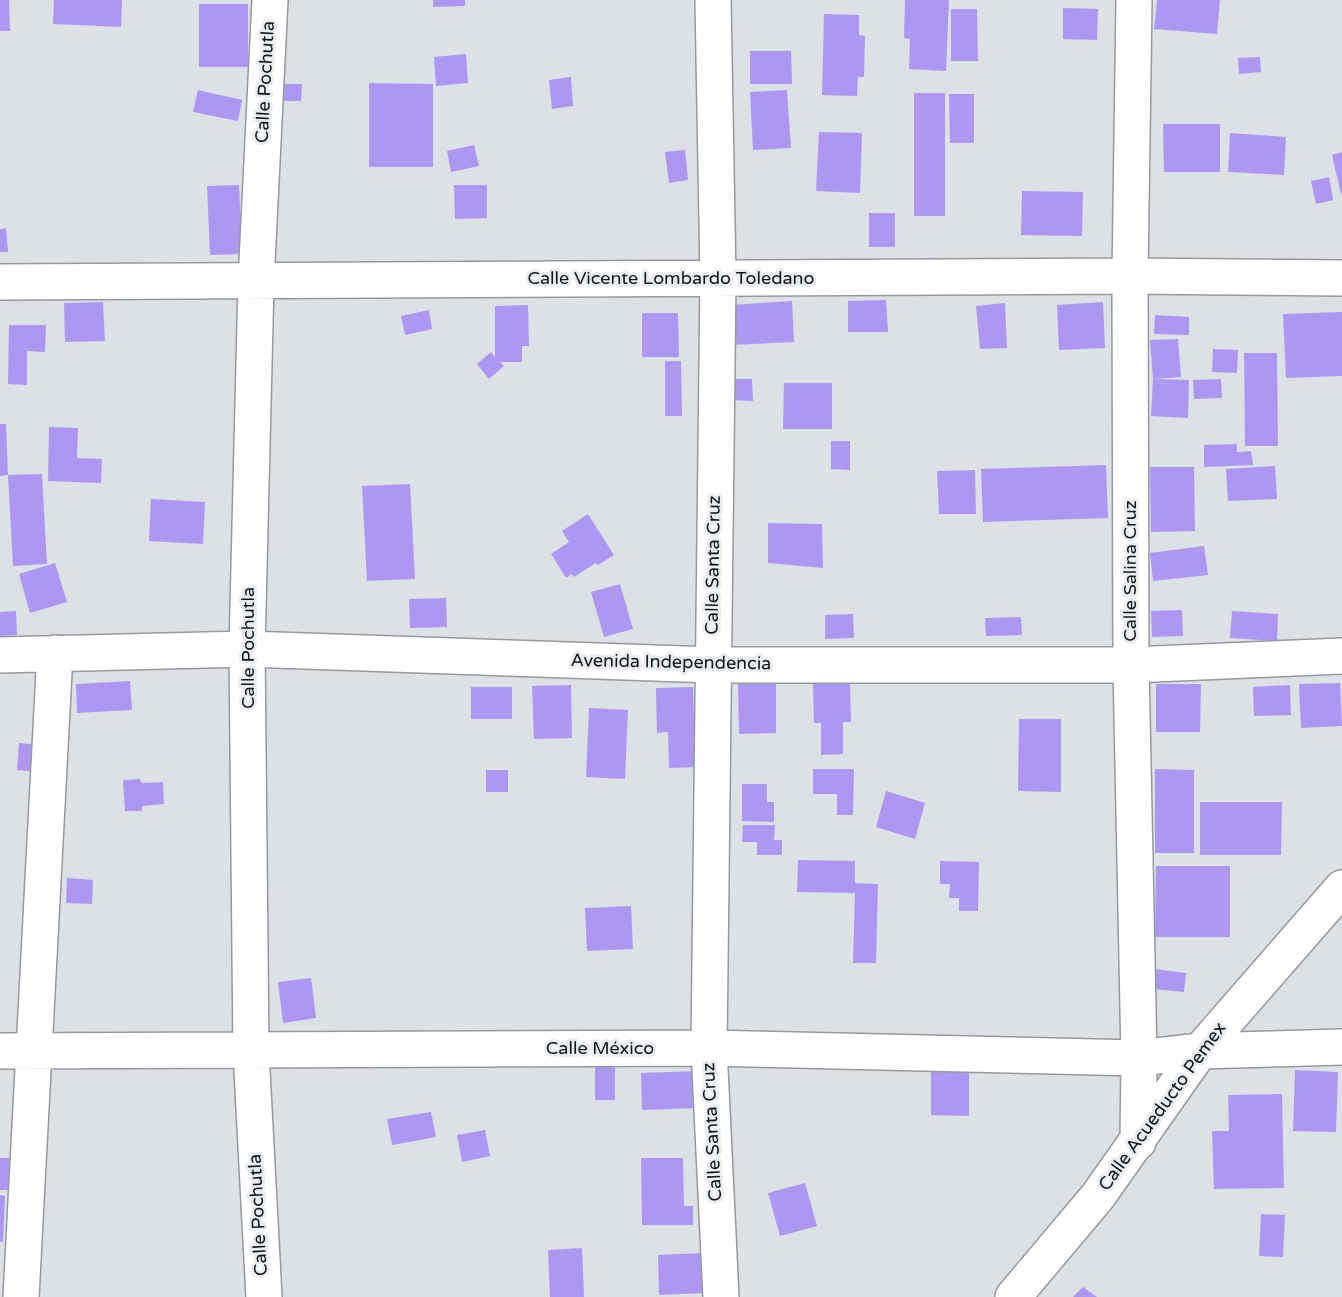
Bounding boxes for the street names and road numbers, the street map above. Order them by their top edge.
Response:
street label: Calle Pochutla [252,20,280,144]
street label: Calle Vicente Lombardo Toledano [527,268,815,290]
street label: Calle Santa Cruz [702,495,726,635]
street label: Calle Salina Cruz [1120,500,1142,642]
street label: Calle Pochutla [238,587,260,709]
street label: Avenida Independencia [571,650,771,676]
street label: Calle Acueducto Pemex [1095,1019,1231,1195]
street label: Calle México [546,1038,654,1060]
street label: Calle Santa Cruz [699,1062,727,1202]
street label: Calle Pochutla [245,1153,273,1277]

